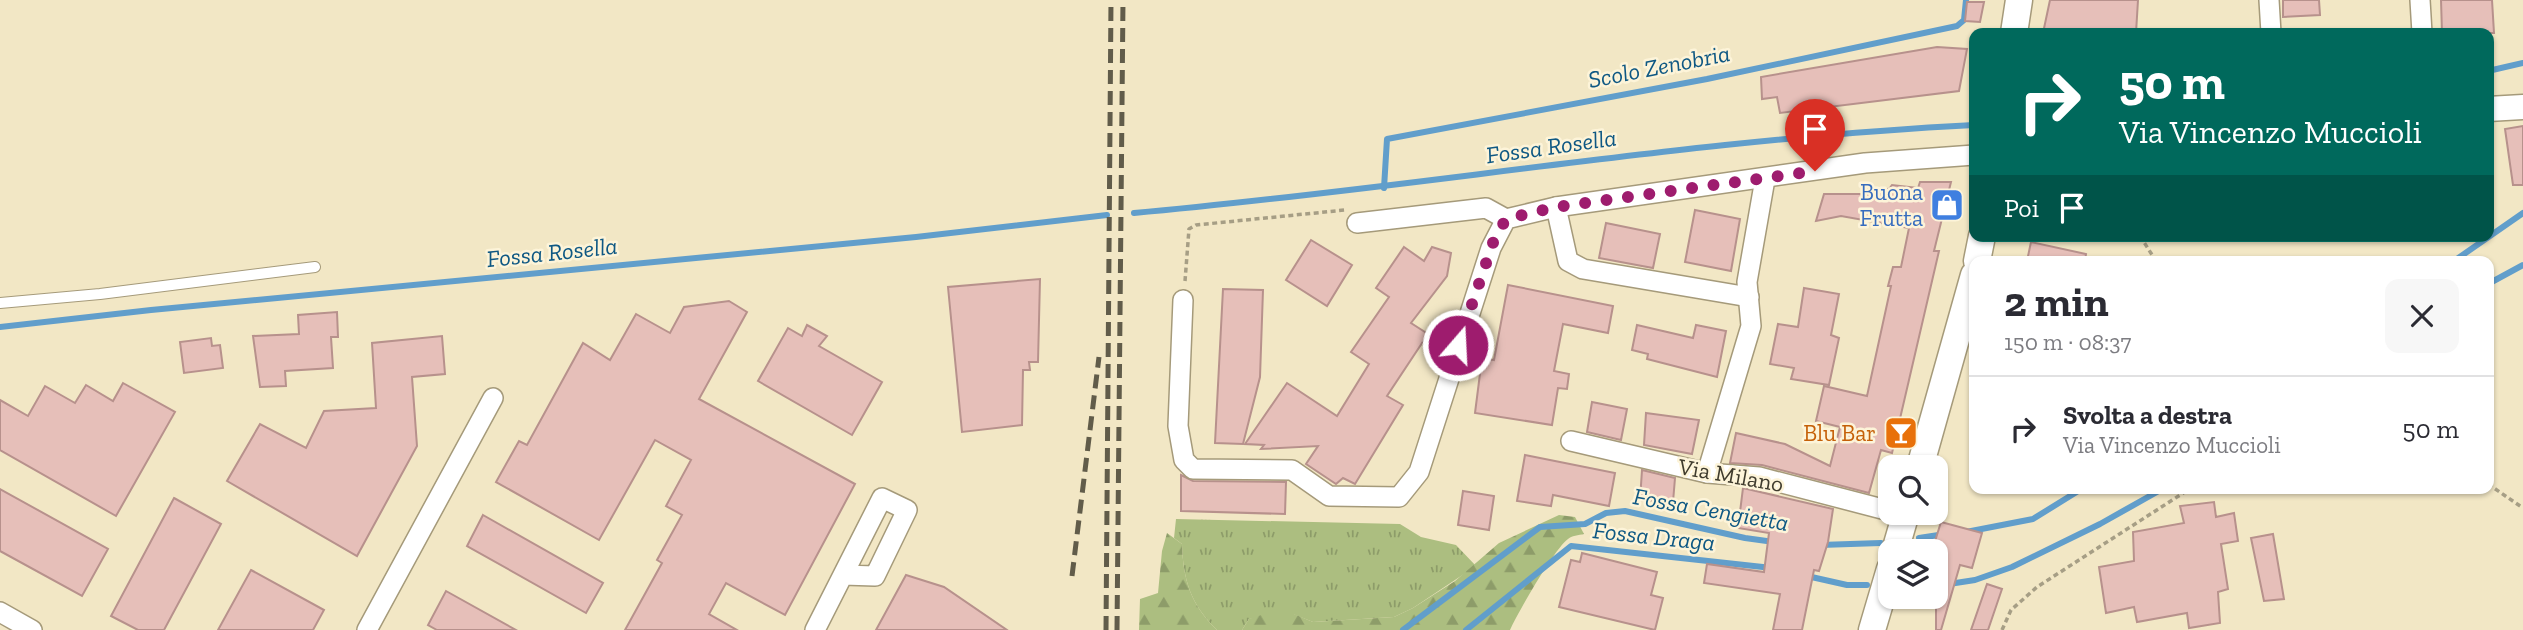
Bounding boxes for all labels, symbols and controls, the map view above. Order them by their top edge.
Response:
water label: Scolo Zenobria [1586,38,1732,94]
text: 50 m [2119,53,2225,112]
icon: right [2004,56,2095,147]
pin [1785,99,1845,171]
icon: arrive [1796,110,1834,148]
text: Via Vincenzo Muccioli [2119,113,2422,151]
water label: Fossa Rosella [1484,123,1618,169]
place label: Buona Frutta [1859,178,1923,232]
shop icon: Buona Frutta [1928,186,1966,224]
icon: arrive [2053,189,2091,227]
text: Poi [2004,192,2039,224]
water label: Fossa Rosella [485,231,619,273]
text: 2 min [2004,276,2109,327]
button: close [2385,279,2459,353]
position arrow [1421,308,1495,382]
text: 150 m · 08:37 [2004,328,2131,356]
text: Svolta a destra [2063,399,2232,431]
icon: right [2004,410,2042,448]
text: 50 m [2402,413,2459,445]
bar icon: Blu Bar [1882,414,1920,452]
place label: Blu Bar [1803,419,1876,447]
text: Via Vincenzo Muccioli [2063,431,2281,459]
street label: Via Milano [1675,452,1786,498]
map controls [1878,455,1948,609]
button: search [1878,455,1948,525]
water label: Fossa Cengietta [1631,481,1791,537]
water label: Fossa Draga [1591,515,1717,557]
button: layers [1878,539,1948,609]

